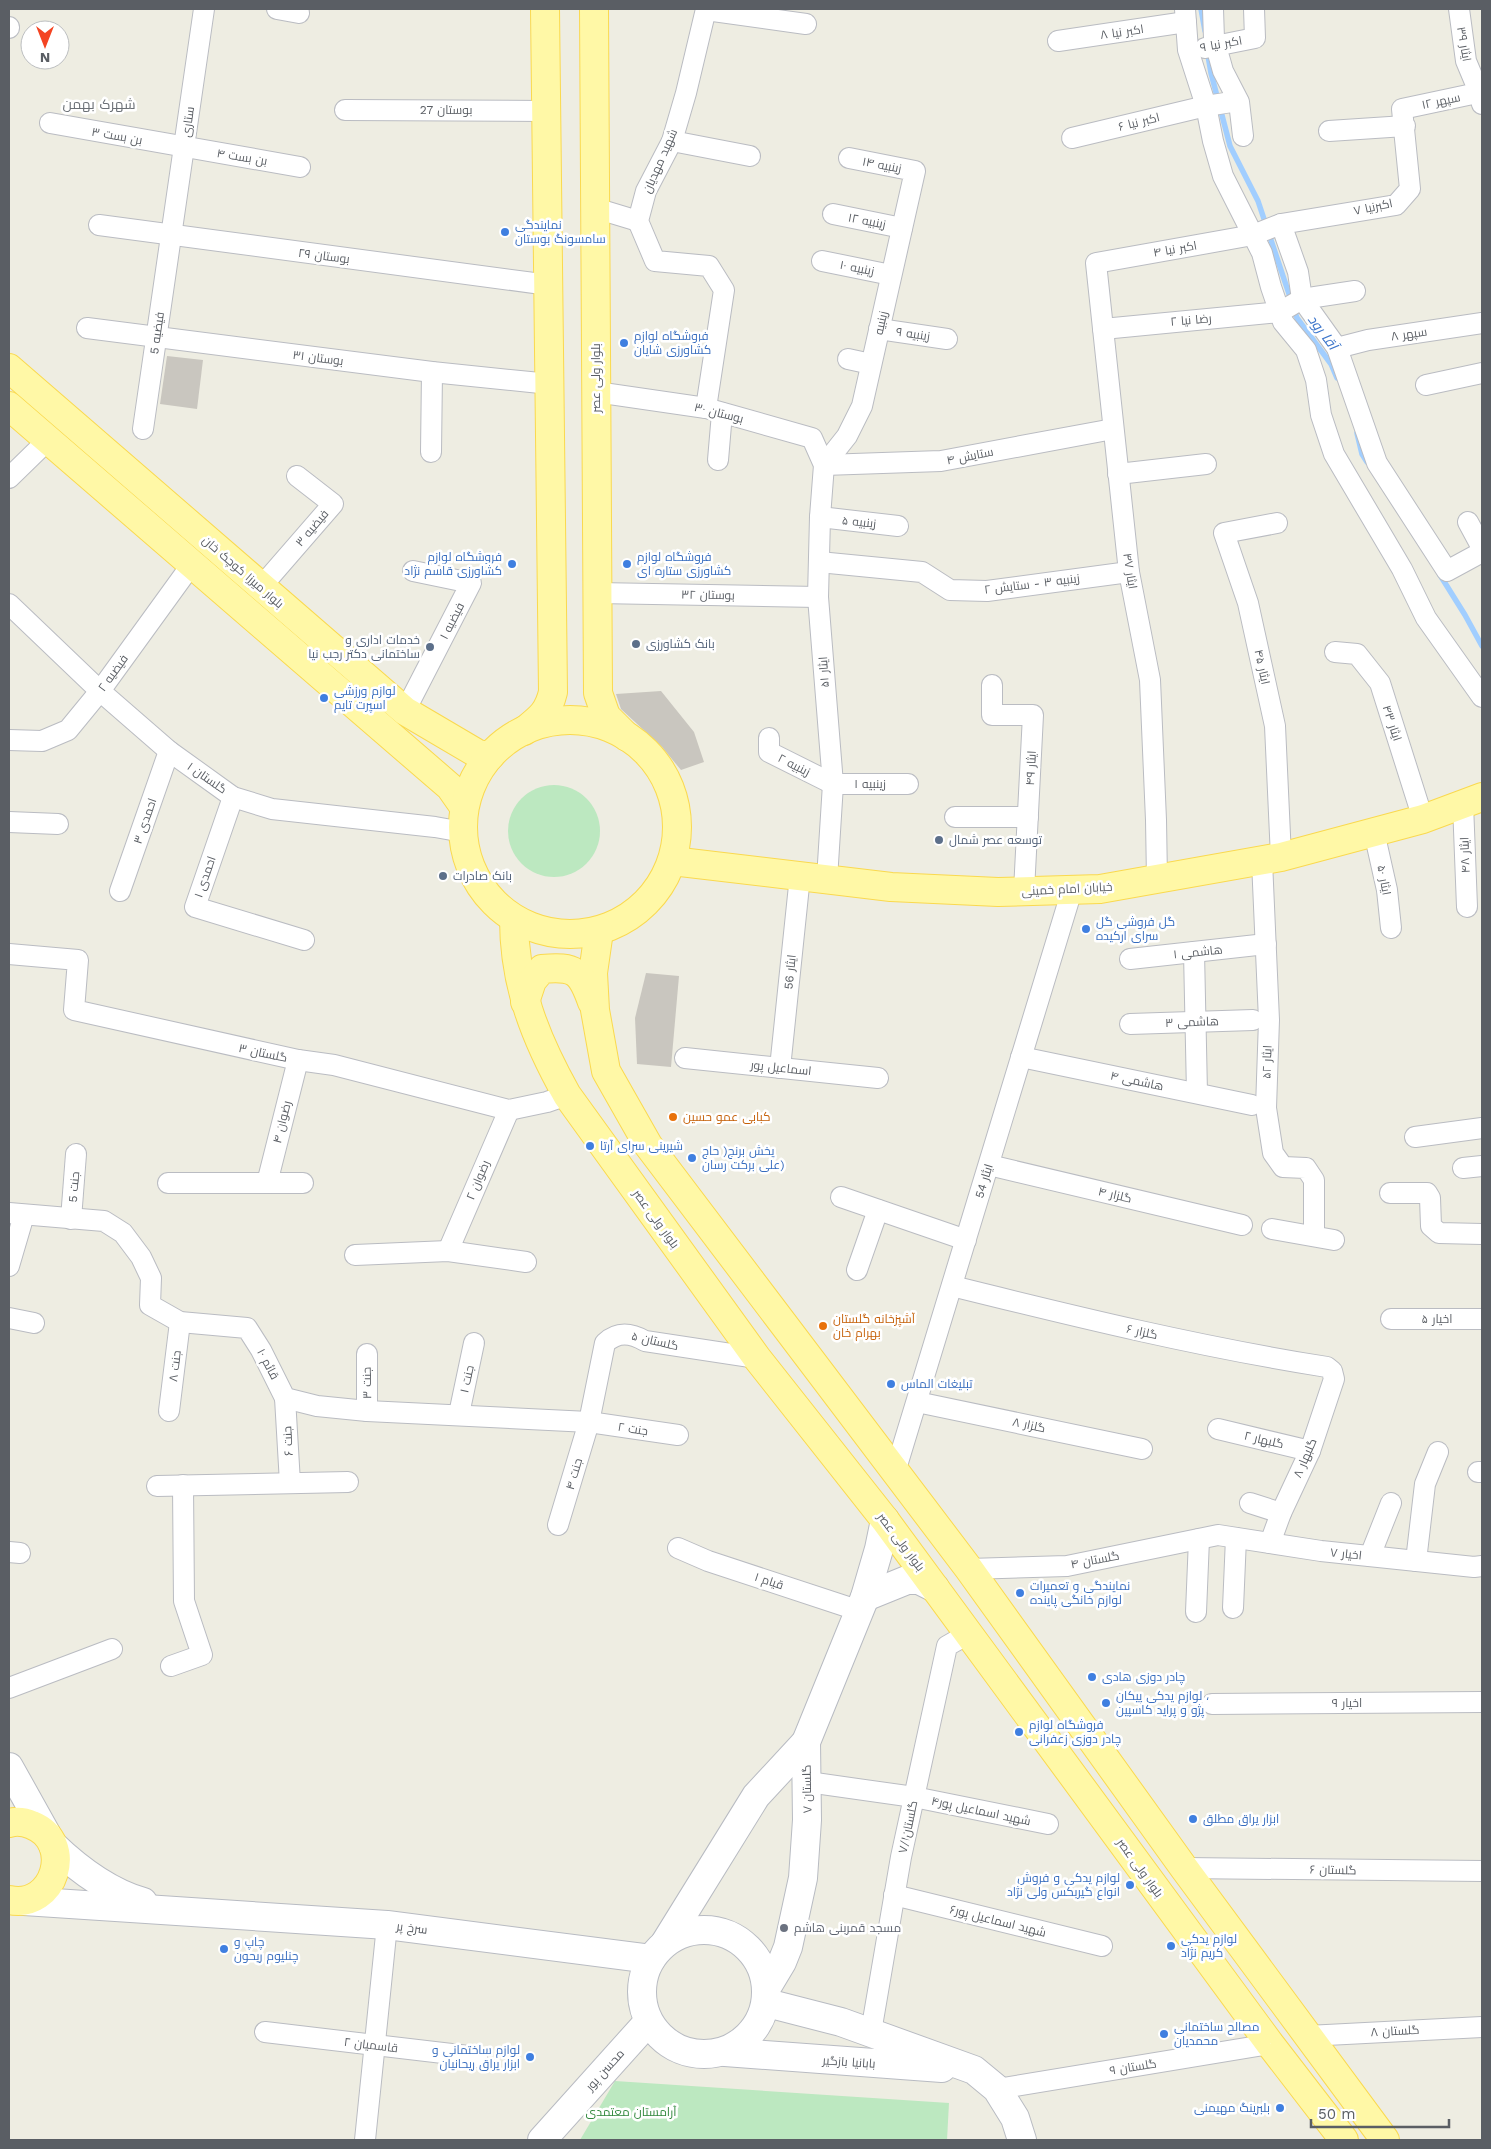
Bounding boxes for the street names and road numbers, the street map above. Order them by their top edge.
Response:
street label: اکبر نیا ۸ [1099,22,1145,42]
street label: ایثار ۳۹ [1454,26,1474,62]
street label: اکبر نیا ۹ [1199,33,1243,55]
street label: سپهر ۱۲ [1420,90,1462,113]
street label: بوستان 27 [420,103,472,117]
street label: ستاری [179,106,197,138]
street label: اکبر نیا ۶ [1117,110,1161,134]
street label: بن بست ۳ [91,125,143,147]
street label: شهید مهدیان [640,127,680,195]
street label: بن بست ۴ [216,146,268,168]
street label: زینبیه ۱۴ [861,154,903,176]
street label: اکبرنیا ۷ [1352,196,1394,218]
street label: زینبیه ۱۲ [847,211,887,231]
street label: اکبر نیا ۴ [1152,238,1198,260]
street label: بوستان ۲۹ [297,246,351,266]
street label: زینبیه ۱۰ [839,258,875,278]
street label: زینبیه [871,310,891,336]
street label: فیضیه 5 [147,311,167,355]
street label: رضا نیا ۲ [1170,311,1212,329]
street label: زینبیه ۹ [895,325,931,343]
street label: سپهر ۸ [1390,325,1428,344]
street label: بلوار ولی عصر [589,343,603,414]
street label: بوستان ۳۱ [292,348,344,368]
street label: بوستان ۳۰ [693,400,745,426]
street label: ستایش ۴ [945,445,995,467]
street label: فیضیه ۳ [293,507,331,549]
street label: زینبیه ۵ [841,513,877,531]
street label: بلوار میرزا کوچک خان [198,533,286,613]
street label: ایثار ۴۷ [1120,552,1140,590]
street label: زینبیه ۳ - ستایش ۲ [984,571,1080,597]
street label: بوستان ۳۲ [681,588,735,602]
street label: فیضیه ۱ [437,600,467,642]
street label: ایثار ۴۵ [1251,648,1273,686]
street label: فیضیه ۲ [95,652,131,694]
street label: ایثار ۵۱ [816,656,832,688]
street label: ایثار ۴۳ [1380,703,1404,743]
street label: ایثار ۴۹ [1023,750,1039,786]
street label: زینبیه ۲ [776,751,812,779]
street label: گلستان ۱ [185,759,229,797]
street label: زینبیه ۱ [854,777,886,791]
street label: احمدی ۳ [131,796,159,846]
street label: ایثار ۴۸ [1457,837,1473,873]
street label: احمدی ۱ [191,854,219,900]
street label: ایثار ۵۰ [1374,864,1394,896]
street label: خیابان امام خمینی [1021,880,1113,899]
street label: هاشمی ۱ [1173,942,1223,962]
street label: ایثار 56 [781,954,799,990]
street label: هاشمی ۳ [1165,1014,1219,1030]
street label: گلستان ۳ [237,1041,289,1065]
street label: ایثار ۵۲ [1259,1045,1275,1079]
street label: اسماعیل پور [749,1058,812,1080]
street label: هاشمی ۴ [1109,1069,1165,1093]
street label: رضوان ۴ [270,1099,294,1145]
street label: رضوان ۲ [463,1158,493,1202]
street label: ایثار 54 [972,1162,996,1200]
street label: جنت 5 [66,1171,82,1203]
street label: گلزار ۴ [1097,1184,1133,1206]
street label: بلوار ولی عصر [629,1186,682,1251]
street label: اخیار ۵ [1422,1312,1452,1326]
street label: گلزار ۶ [1125,1322,1159,1342]
street label: گلستان ۵ [630,1329,680,1353]
street label: قائم ۱۰ [253,1346,282,1382]
street label: جنت ۸ [166,1349,184,1383]
street label: جنت ۱ [457,1364,477,1394]
street label: جنت ۳ [360,1367,374,1399]
street label: گلزار ۸ [1011,1415,1047,1435]
street label: جنت ۲ [617,1420,649,1438]
street label: جنت ۶ [280,1426,296,1456]
street label: گلبهار ۲ [1243,1429,1285,1451]
street label: گلبهار ۸ [1290,1436,1320,1480]
street label: جنت ۴ [563,1457,585,1491]
street label: بلوار ولی عصر [874,1509,927,1574]
street label: اخیار ۷ [1329,1545,1363,1563]
street label: گلستان ۴ [1069,1548,1121,1572]
street label: قیام ۱ [752,1570,785,1593]
street label: اخیار ۹ [1332,1696,1362,1710]
street label: گلستان ۷ [800,1764,814,1814]
street label: شهید اسماعیل پور۴ [930,1794,1032,1830]
street label: گلستان۷/۱ [896,1799,920,1855]
street label: بلوار ولی عصر [1113,1835,1166,1900]
street label: گلستان ۶ [1309,1863,1357,1877]
street label: شهید اسماعیل پور۶ [948,1902,1048,1942]
street label: سرخ پر [394,1919,428,1939]
street label: گلستان ۸ [1370,2023,1420,2039]
street label: قاسمیان ۲ [343,2035,399,2055]
street label: محسن پور [582,2046,629,2096]
street label: بابانیا بازگیر [821,2053,876,2071]
street label: گلستان ۹ [1108,2056,1158,2078]

